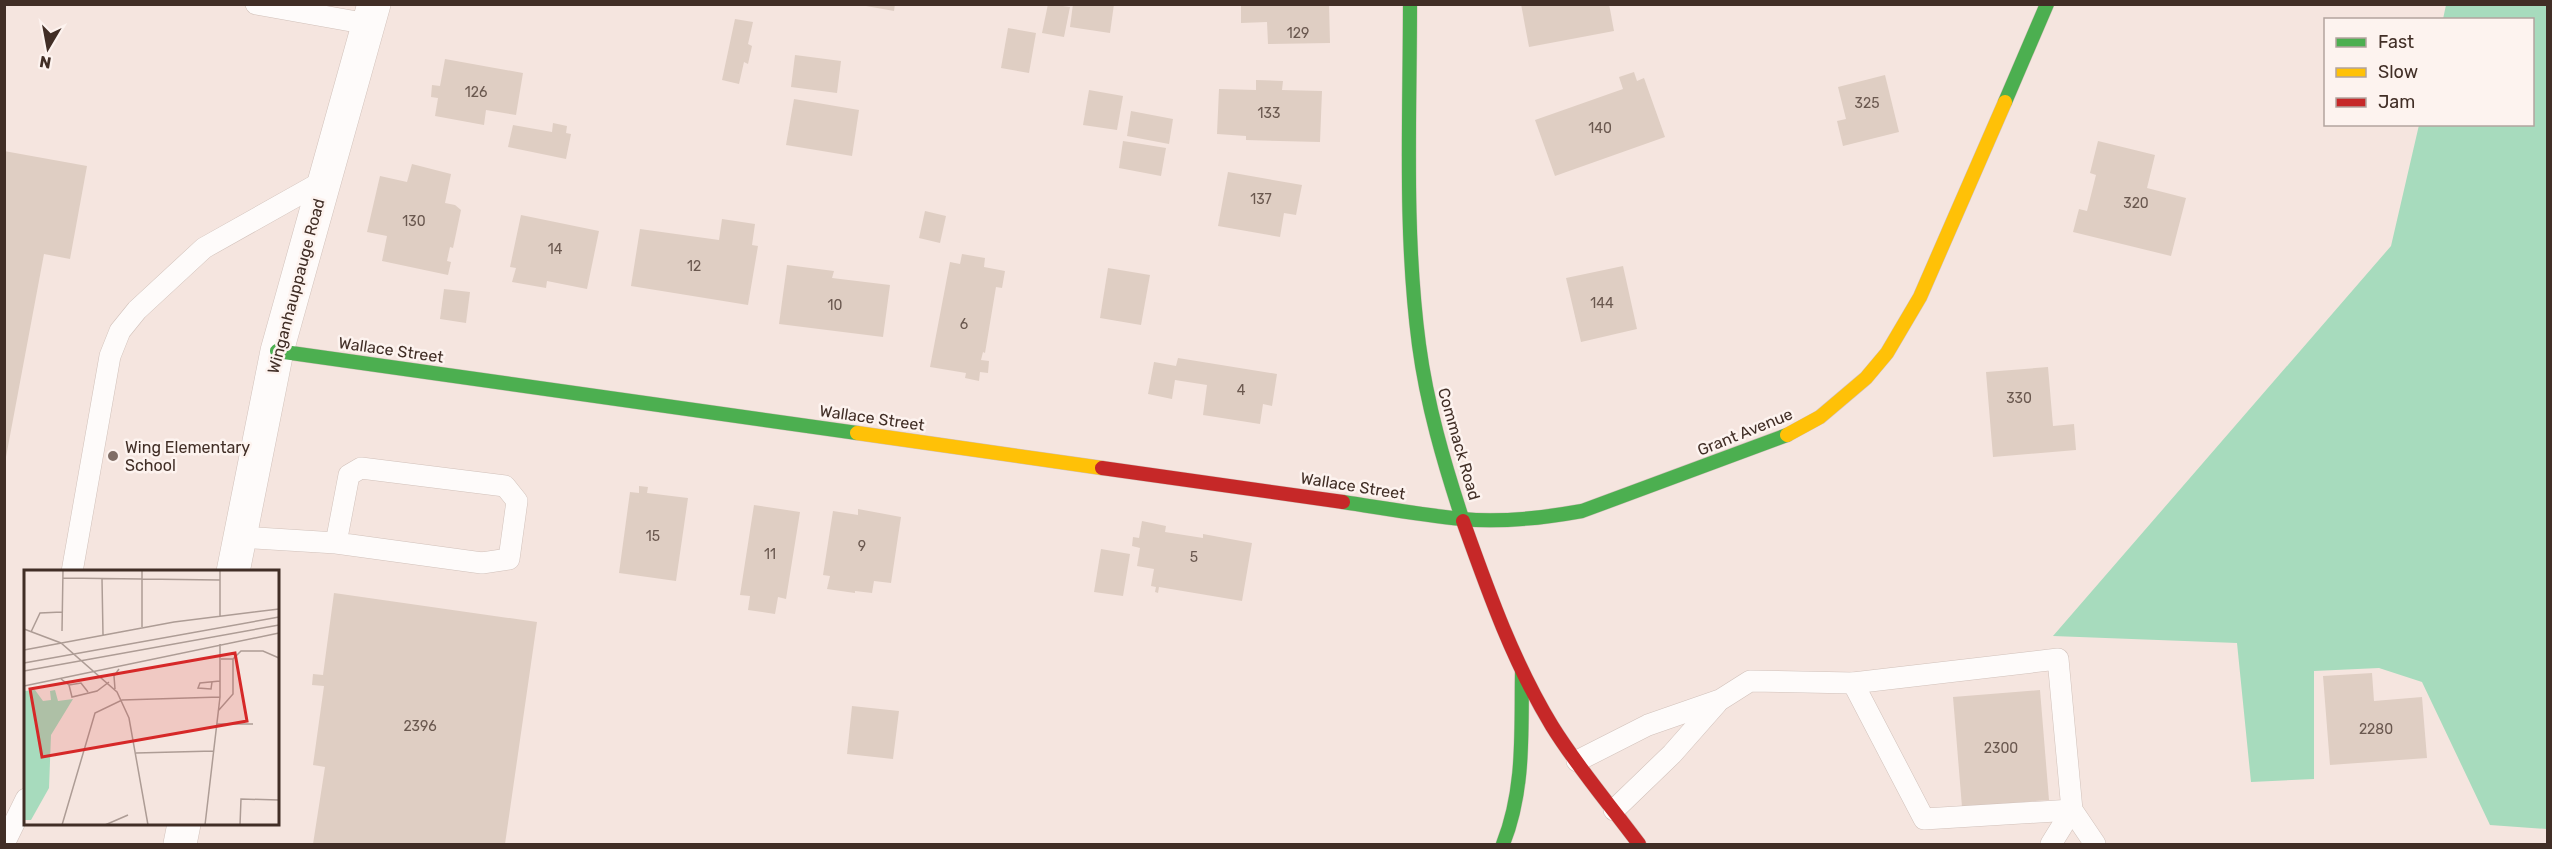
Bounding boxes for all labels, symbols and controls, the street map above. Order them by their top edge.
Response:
north arrow [18,18,78,78]
legend [2324,18,2534,126]
house number: 129 [1287,25,1309,42]
text: Fast [2378,31,2414,53]
text: N [38,52,53,73]
text: Slow [2378,61,2418,83]
house number: 126 [465,84,487,101]
text: Jam [2378,91,2415,113]
house number: 325 [1855,95,1879,112]
house number: 133 [1258,105,1280,122]
house number: 140 [1588,120,1612,137]
house number: 137 [1250,191,1272,208]
house number: 320 [2123,195,2149,212]
street label: Winganhauppauge Road [263,196,329,376]
house number: 130 [402,213,426,230]
house number: 14 [548,241,563,258]
house number: 12 [687,258,701,275]
house number: 144 [1590,295,1614,312]
house number: 10 [828,297,843,314]
house number: 6 [960,316,968,333]
street label: Wallace Street [337,333,445,367]
house number: 4 [1237,382,1246,399]
street label: Commack Road [1434,386,1484,502]
house number: 330 [2006,390,2032,407]
street label: Wallace Street [818,401,926,435]
street label: Grant Avenue [1695,404,1795,460]
place label: Wing Elementary School [125,438,250,475]
marker: Wing Elementary School [106,449,120,463]
street label: Wallace Street [1299,468,1407,504]
house number: 15 [646,528,660,545]
house number: 9 [858,538,866,555]
house number: 11 [764,546,776,563]
house number: 5 [1190,549,1198,566]
inset map [24,570,279,825]
house number: 2396 [403,718,437,735]
house number: 2280 [2359,721,2393,738]
house number: 2300 [1984,740,2018,757]

